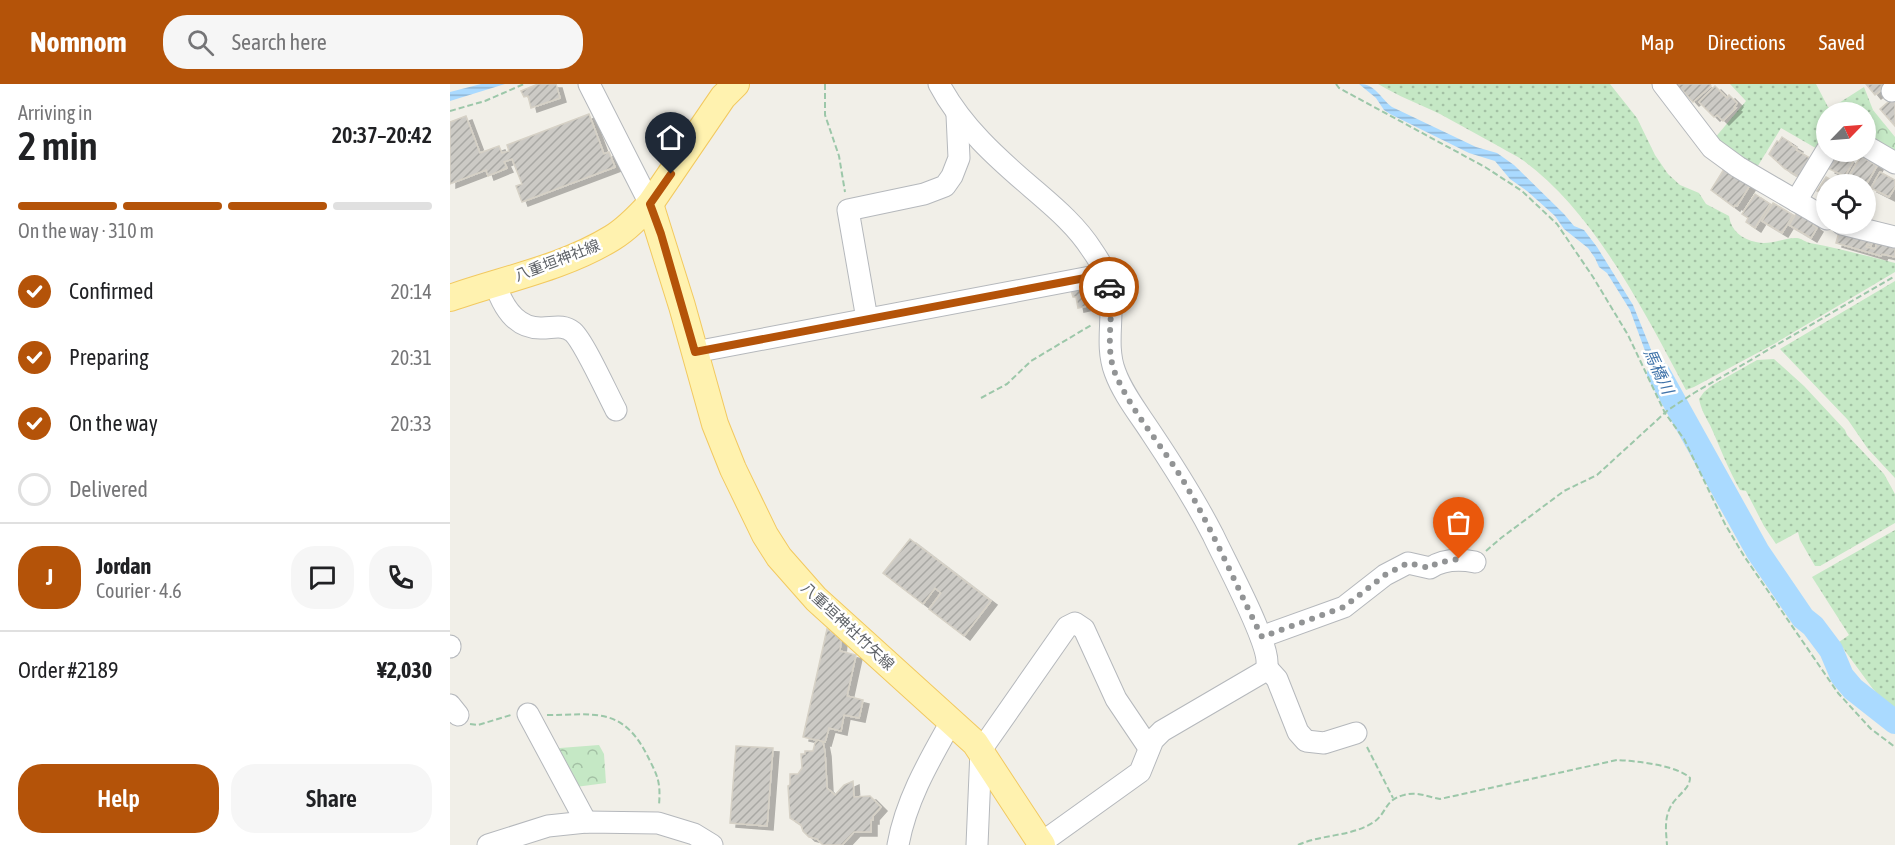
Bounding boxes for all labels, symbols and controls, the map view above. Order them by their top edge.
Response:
search box [163,15,583,69]
text: Nomnom [30,26,127,58]
icon: search [184,26,217,59]
text: Search here [232,29,327,55]
text: Map [1640,30,1674,54]
text: Directions [1707,30,1786,54]
text: Saved [1819,30,1865,54]
text: Arriving in [18,101,92,124]
north arrow [1816,102,1876,162]
map controls [1816,102,1876,234]
pin [645,112,696,174]
icon: home [654,121,687,154]
text: 20:37–20:42 [332,122,432,148]
text: 2 min [18,124,98,168]
button: locate [1816,174,1876,234]
text: On the way · 310 m [18,219,154,242]
street label: 八重垣神社線 [512,236,602,284]
courier [1079,257,1139,317]
icon: car [1093,271,1126,304]
icon: check [18,275,51,308]
text: Confirmed [69,278,154,304]
text: 20:14 [390,280,432,303]
icon: check [18,341,51,374]
text: Preparing [69,344,149,370]
water label: 馬橋川 [1641,345,1678,398]
text: 20:31 [390,346,432,369]
icon: check [18,407,51,440]
text: On the way [69,410,158,436]
text: 20:33 [390,412,432,435]
text: Delivered [69,476,148,502]
pin [1433,497,1484,559]
icon: bag [1442,506,1475,539]
button: chat [291,546,354,609]
button: phone [369,546,432,609]
text: Jordan [96,553,151,579]
text: J [46,564,53,590]
text: Courier · 4.6 [96,579,182,602]
street label: 八重垣神社竹矢線 [798,579,898,673]
text: Order #2189 [18,657,118,683]
text: ¥2,030 [377,657,432,683]
button: Help [18,764,219,833]
button: Share [231,764,432,833]

